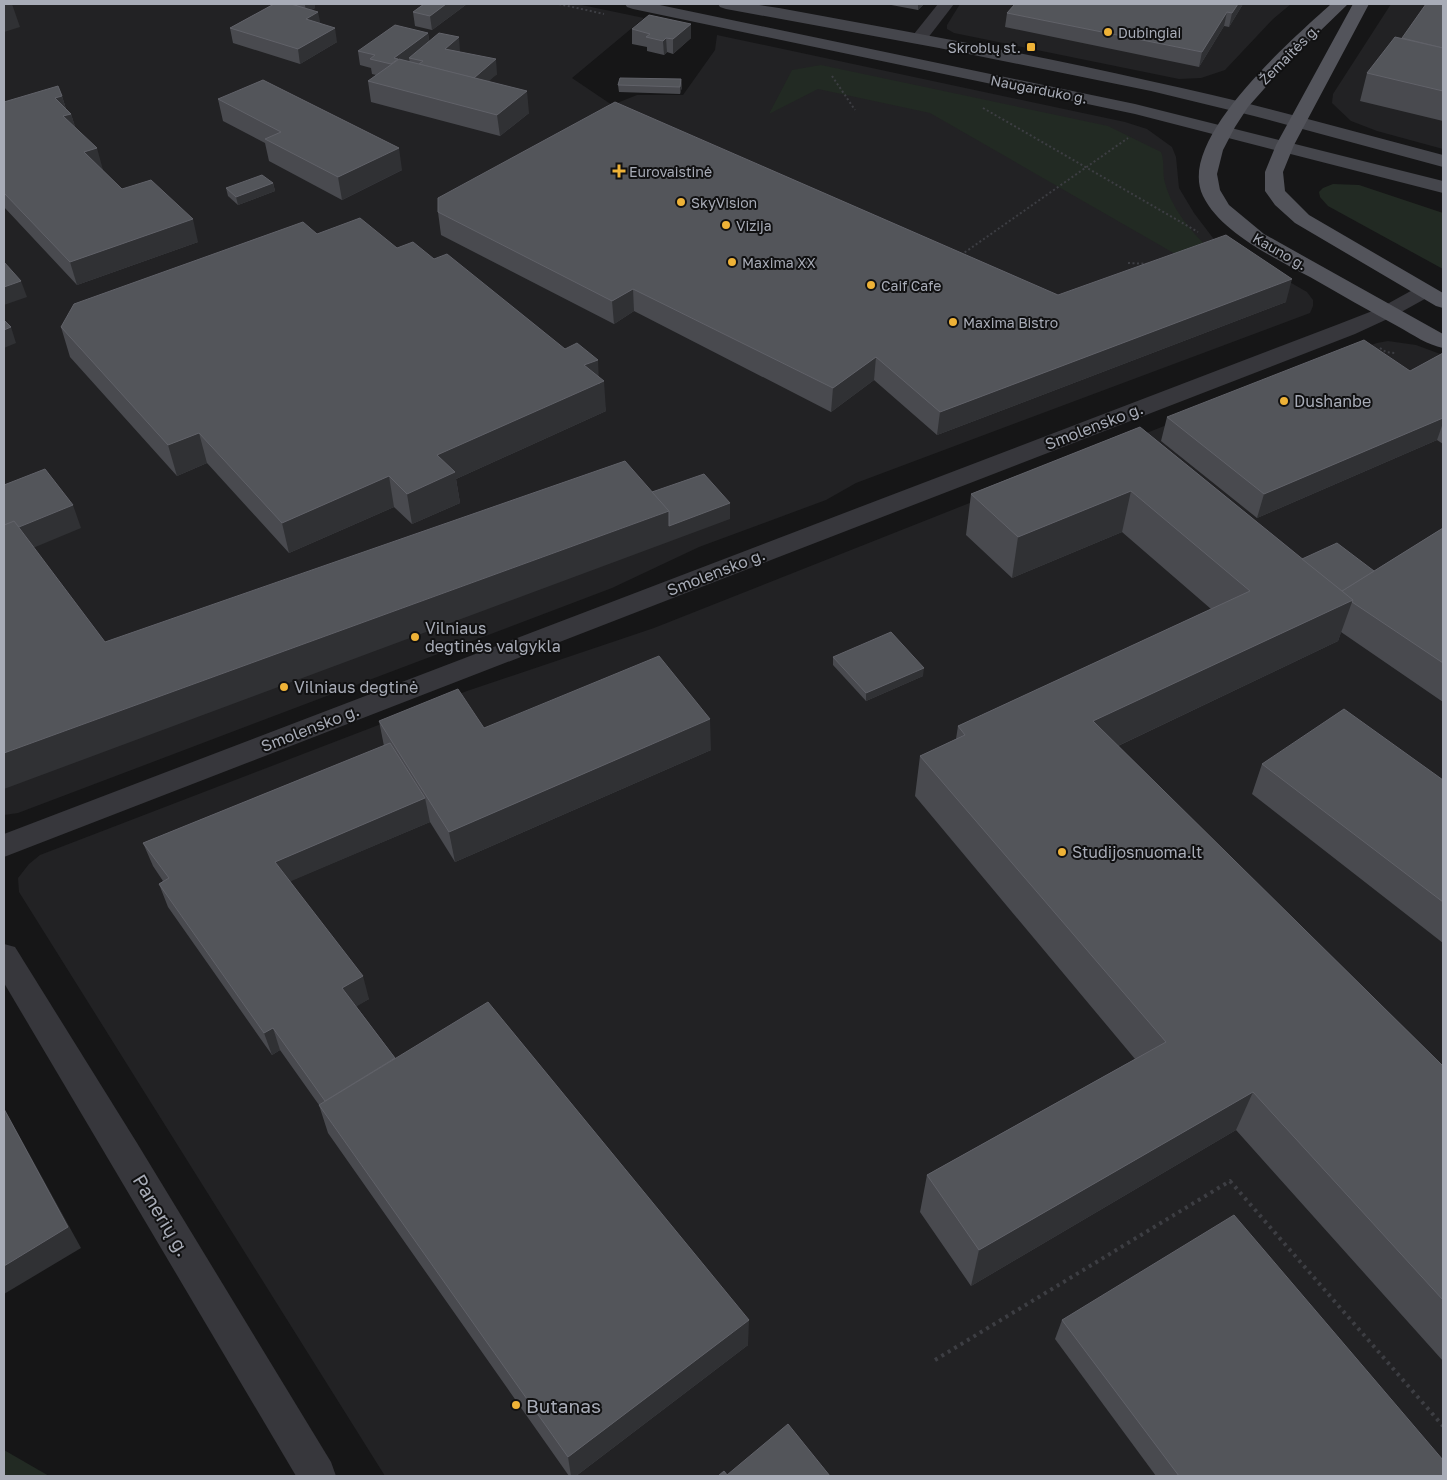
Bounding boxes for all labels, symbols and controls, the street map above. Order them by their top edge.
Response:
street label: Žemaitės g. [1256,21,1322,87]
place label: Dubingiai [1118,24,1181,41]
marker: Dubingiai [1102,26,1114,38]
place label: Skroblų st. [948,39,1021,56]
marker: Skroblų st. [1025,41,1037,53]
street label: Naugarduko g. [989,71,1089,107]
place label: Eurovaistinė [629,163,712,180]
marker: Eurovaistinė [613,165,625,177]
place label: SkyVision [691,194,757,211]
marker: SkyVision [675,196,687,208]
place label: Vizija [736,217,772,234]
marker: Vizija [720,219,732,231]
street label: Kauno g. [1250,229,1310,273]
place label: Maxima XX [742,254,816,271]
marker: Maxima XX [726,256,738,268]
place label: Caif Cafe [881,277,941,294]
marker: Caif Cafe [865,279,877,291]
place label: Maxima Bistro [963,314,1058,331]
marker: Maxima Bistro [947,316,959,328]
place label: Dushanbe [1294,391,1371,411]
marker: Dushanbe [1278,395,1290,407]
street label: Smolensko g. [1042,398,1146,454]
street label: Smolensko g. [664,544,768,600]
place label: Vilniaus degtinės valgykla [425,618,561,656]
marker: Vilniaus degtinės valgykla [409,631,421,643]
place label: Vilniaus degtinė [294,677,418,697]
marker: Vilniaus degtinė [278,681,290,693]
street label: Smolensko g. [258,700,362,756]
place label: Studijosnuoma.lt [1072,842,1203,862]
marker: Studijosnuoma.lt [1056,846,1068,858]
street label: Panerių g. [128,1170,196,1260]
place label: Butanas [526,1394,601,1417]
marker: Butanas [510,1399,522,1411]

